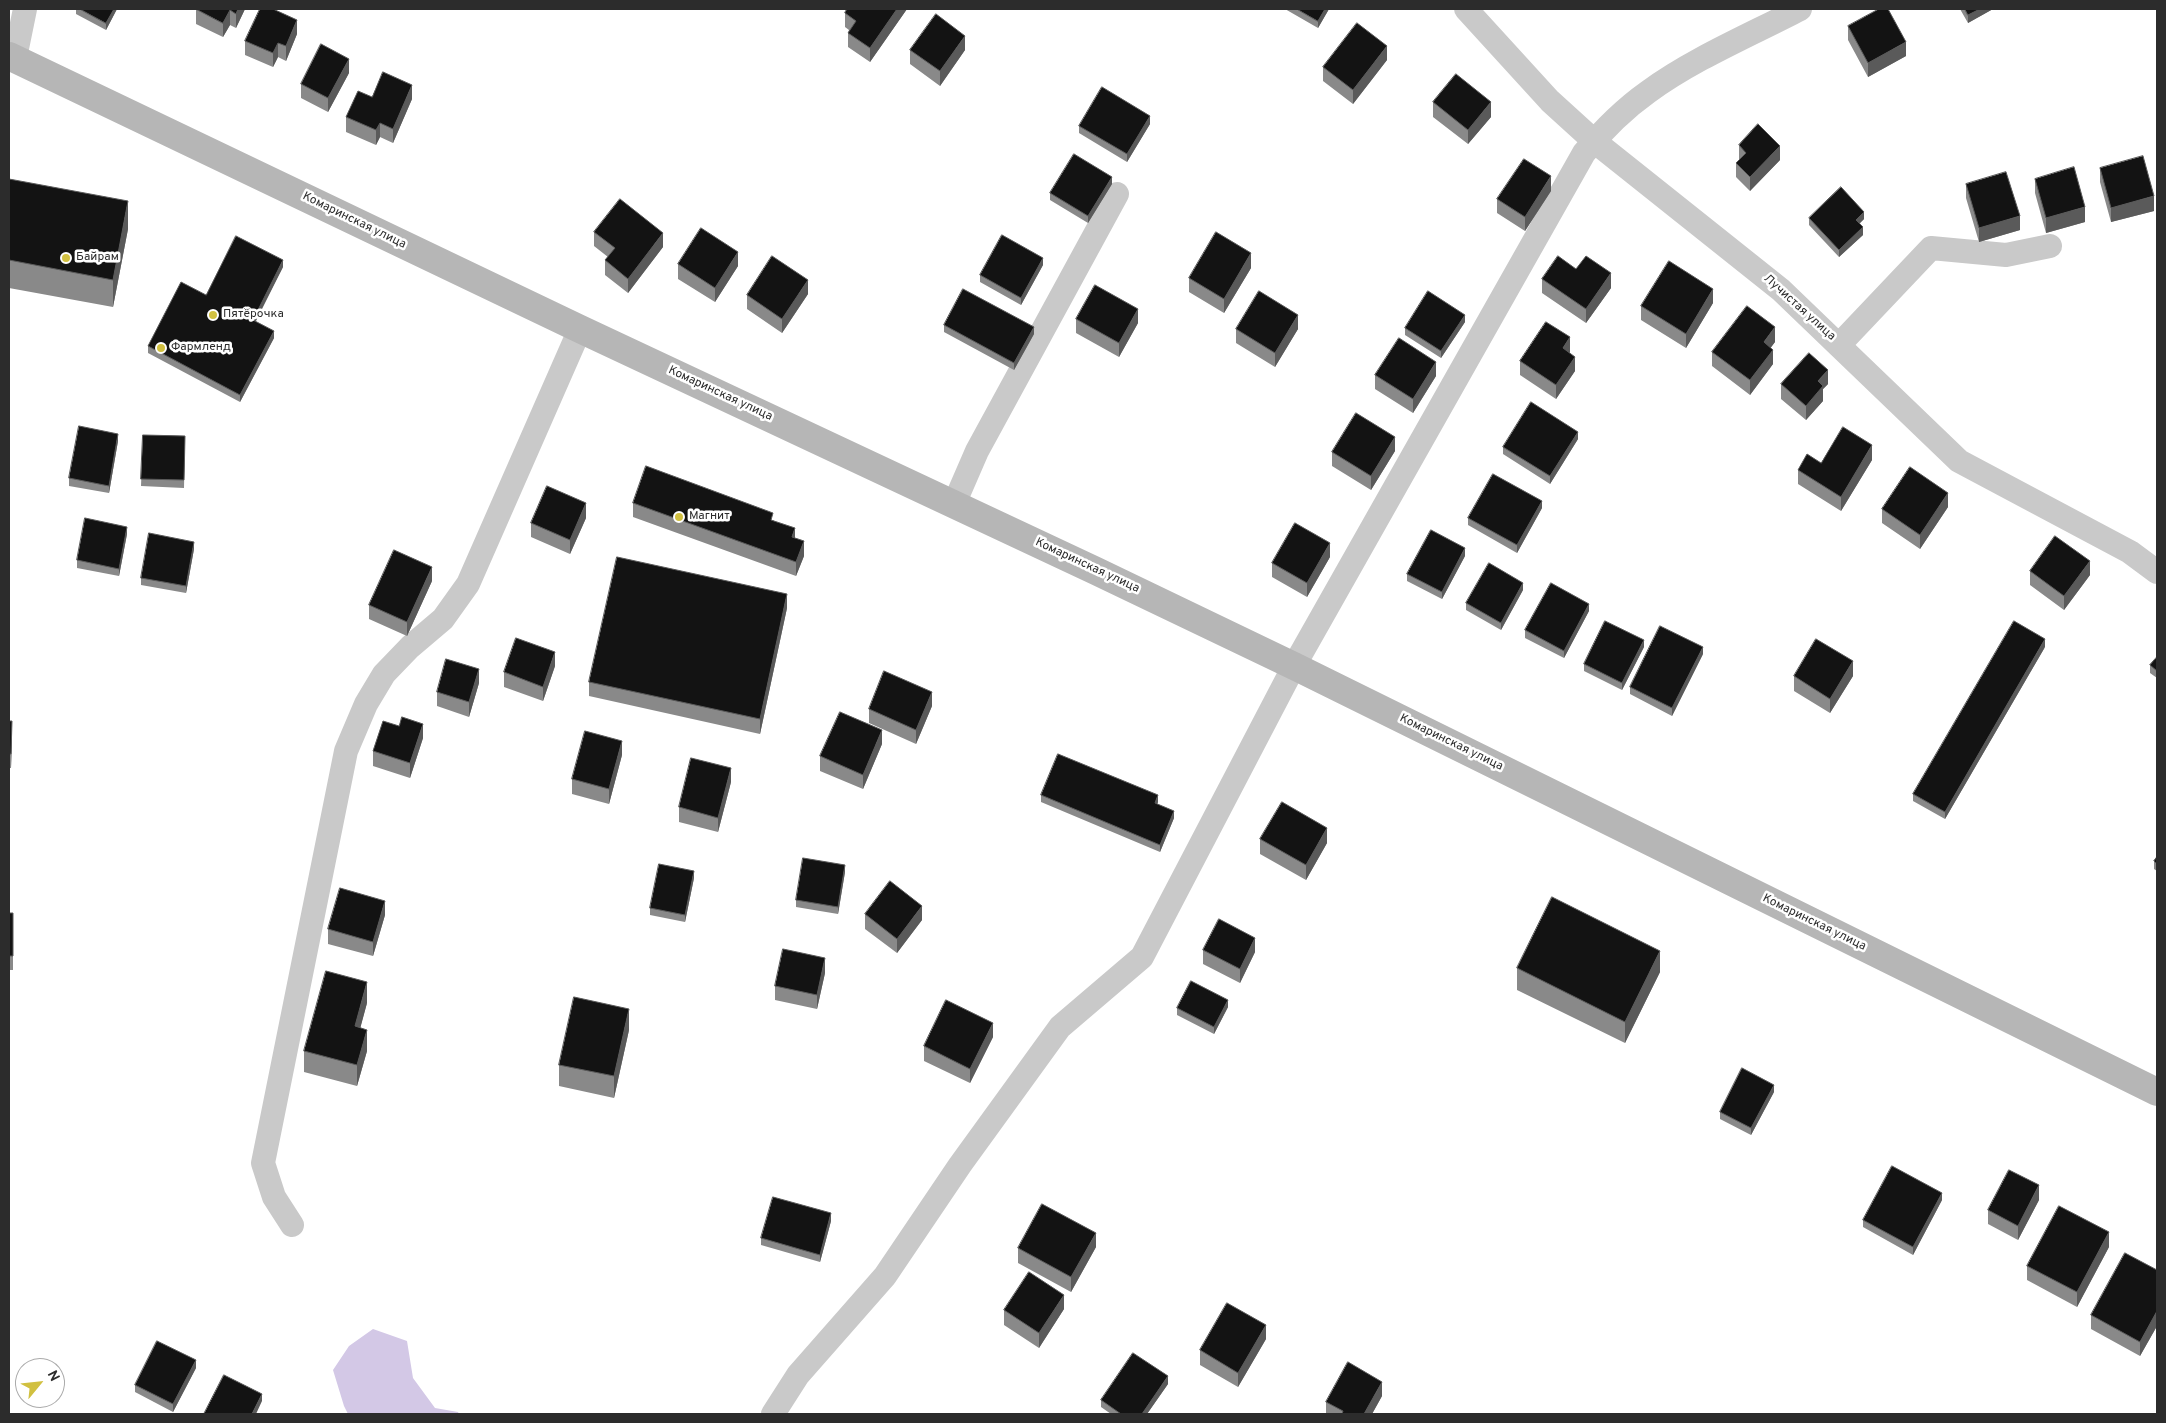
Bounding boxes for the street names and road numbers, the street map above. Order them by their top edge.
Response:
street label: Комаринская улица [300,190,408,252]
street label: Лучистая улица [1760,272,1838,344]
street label: Комаринская улица [666,364,774,424]
street label: Комаринская улица [1033,536,1141,596]
street label: Комаринская улица [1397,712,1505,774]
street label: Комаринская улица [1760,892,1868,954]

